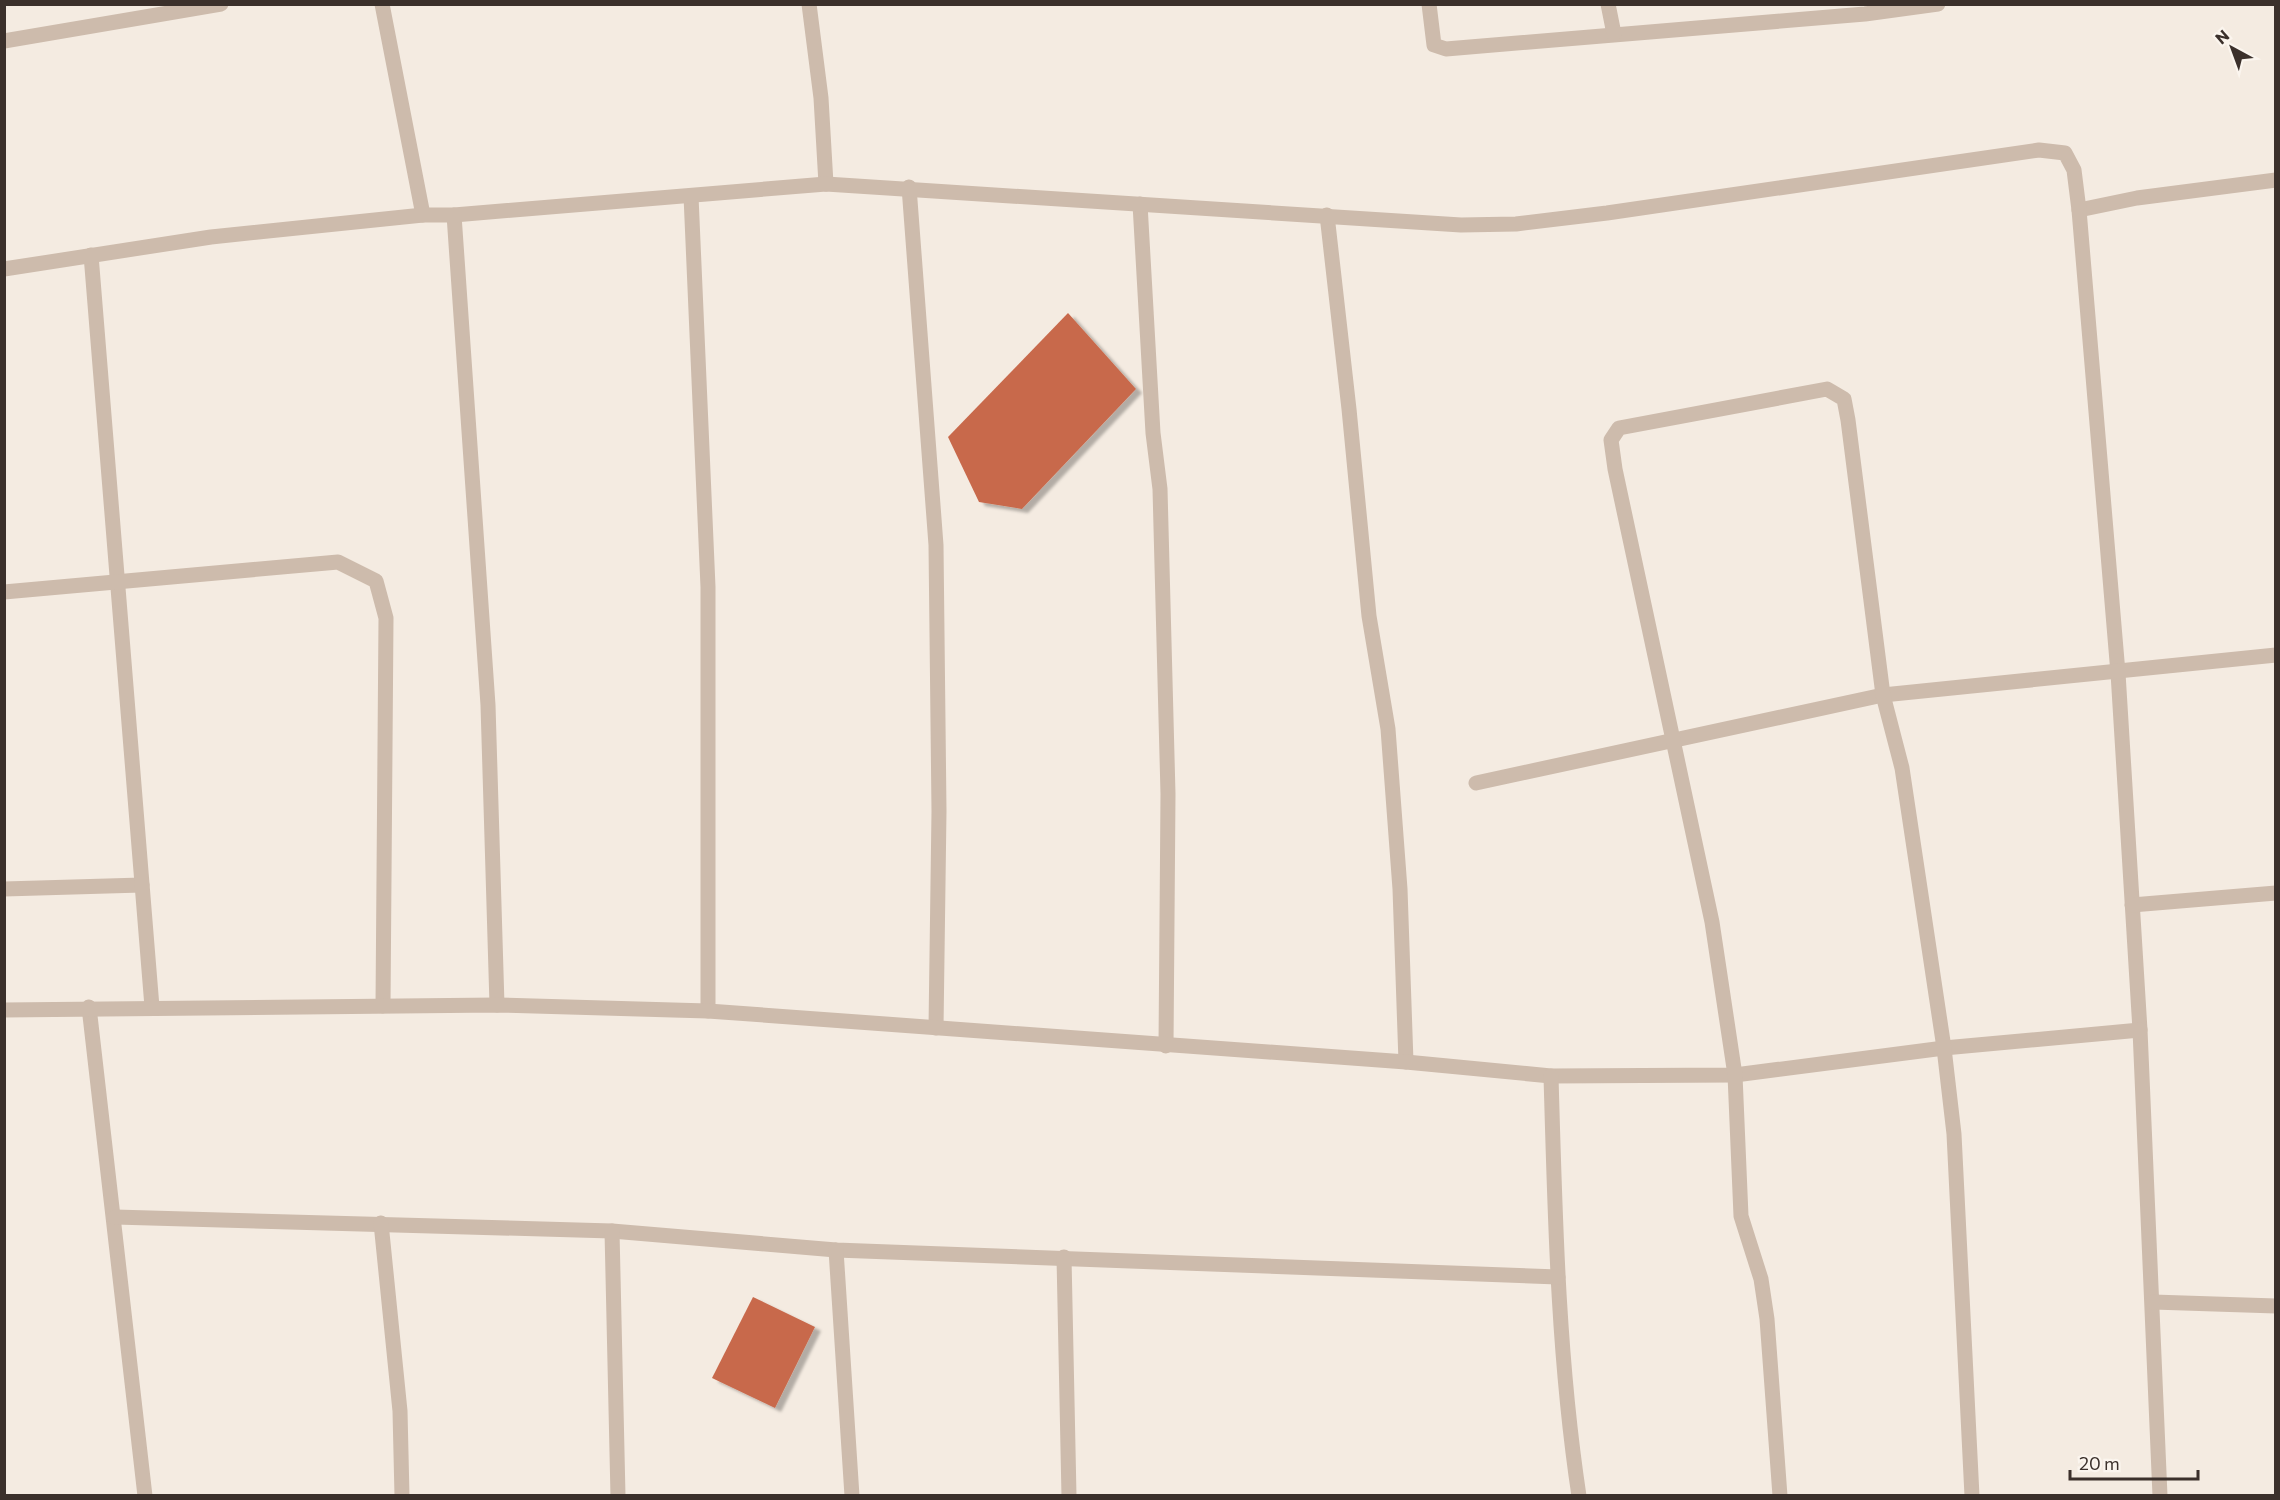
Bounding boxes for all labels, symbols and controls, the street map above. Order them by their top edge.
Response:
north arrow [2202,18,2262,78]
text: N [2211,25,2233,47]
scale bar [2070,1443,2198,1481]
text: 20 m [2079,1452,2120,1474]

